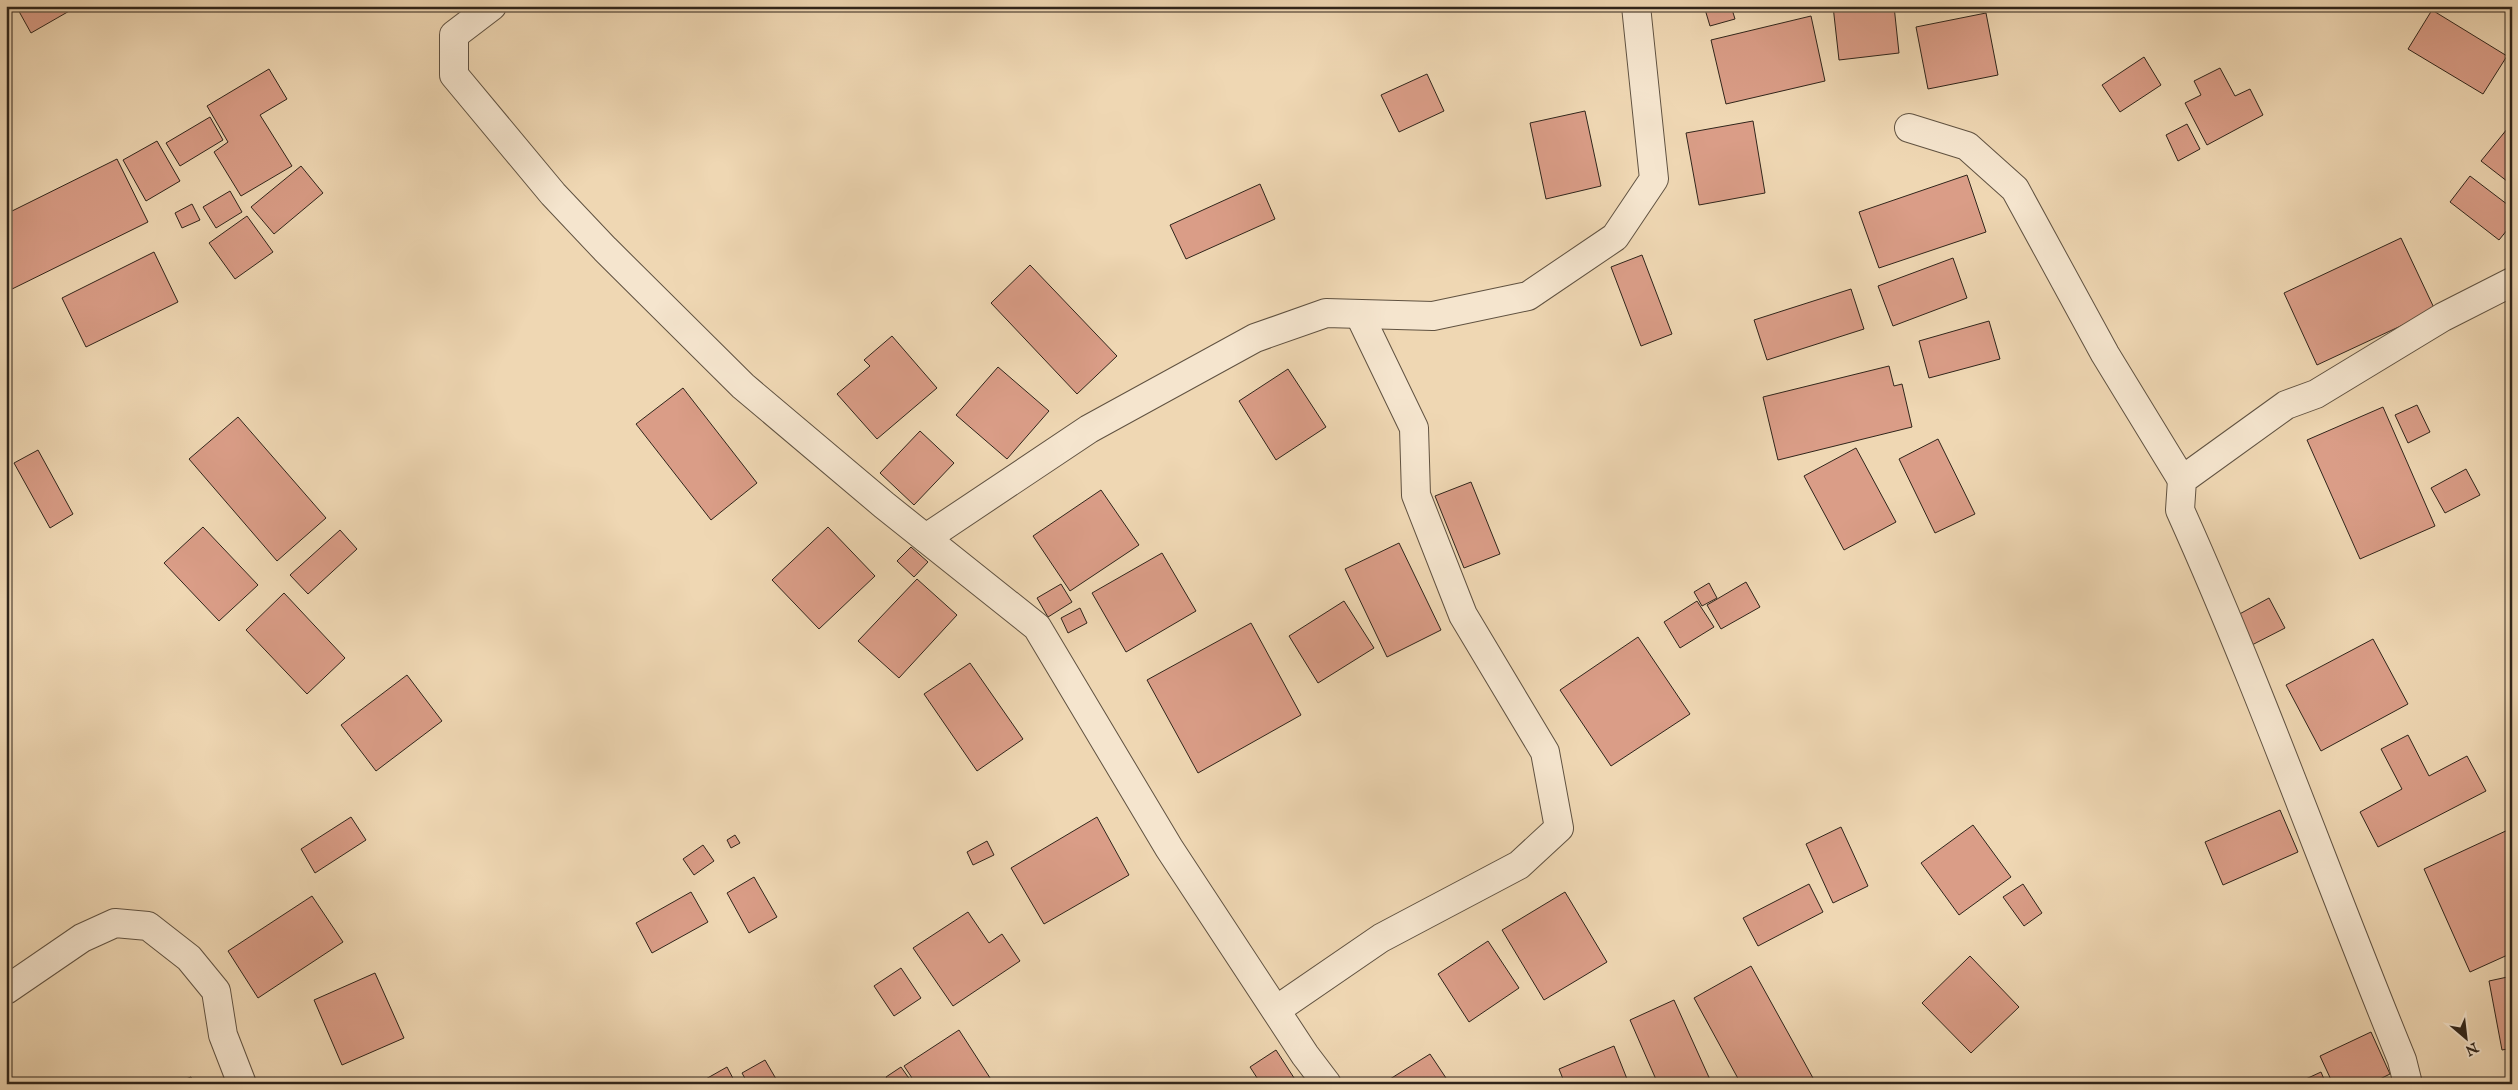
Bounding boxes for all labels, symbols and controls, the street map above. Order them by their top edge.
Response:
north arrow [2440,1012,2490,1062]
text: N [2462,1037,2482,1059]

